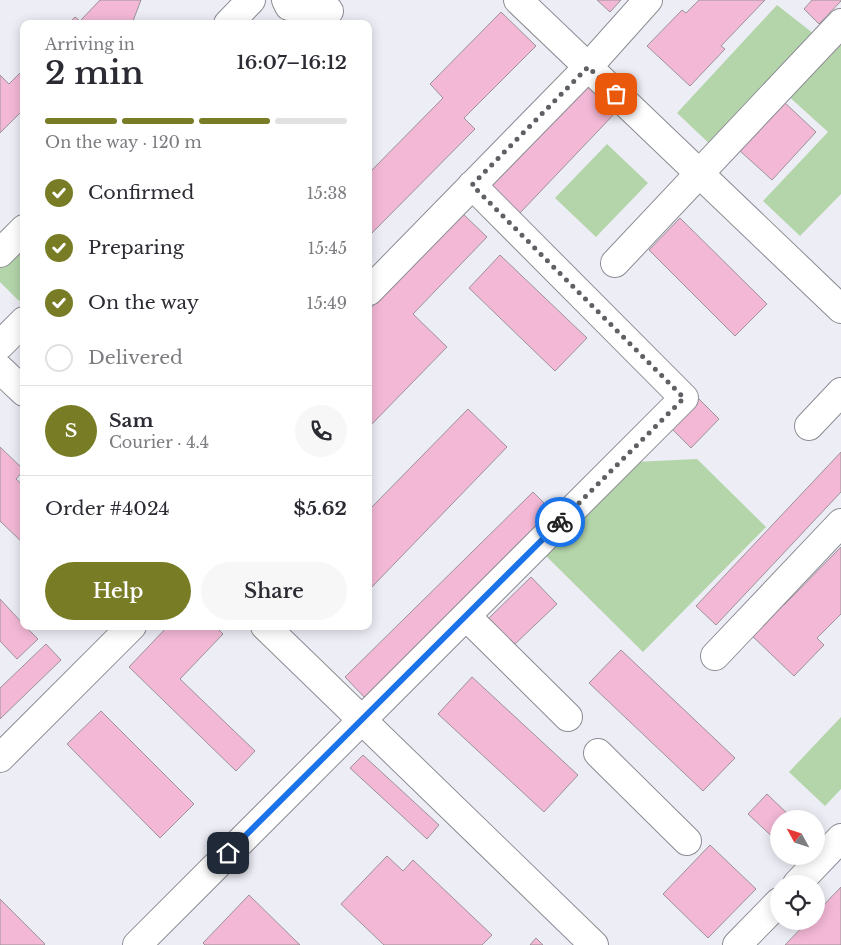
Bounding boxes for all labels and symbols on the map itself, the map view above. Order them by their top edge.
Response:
pin [595,73,637,115]
courier [535,497,585,547]
north arrow [770,810,825,865]
pin [207,832,249,874]

